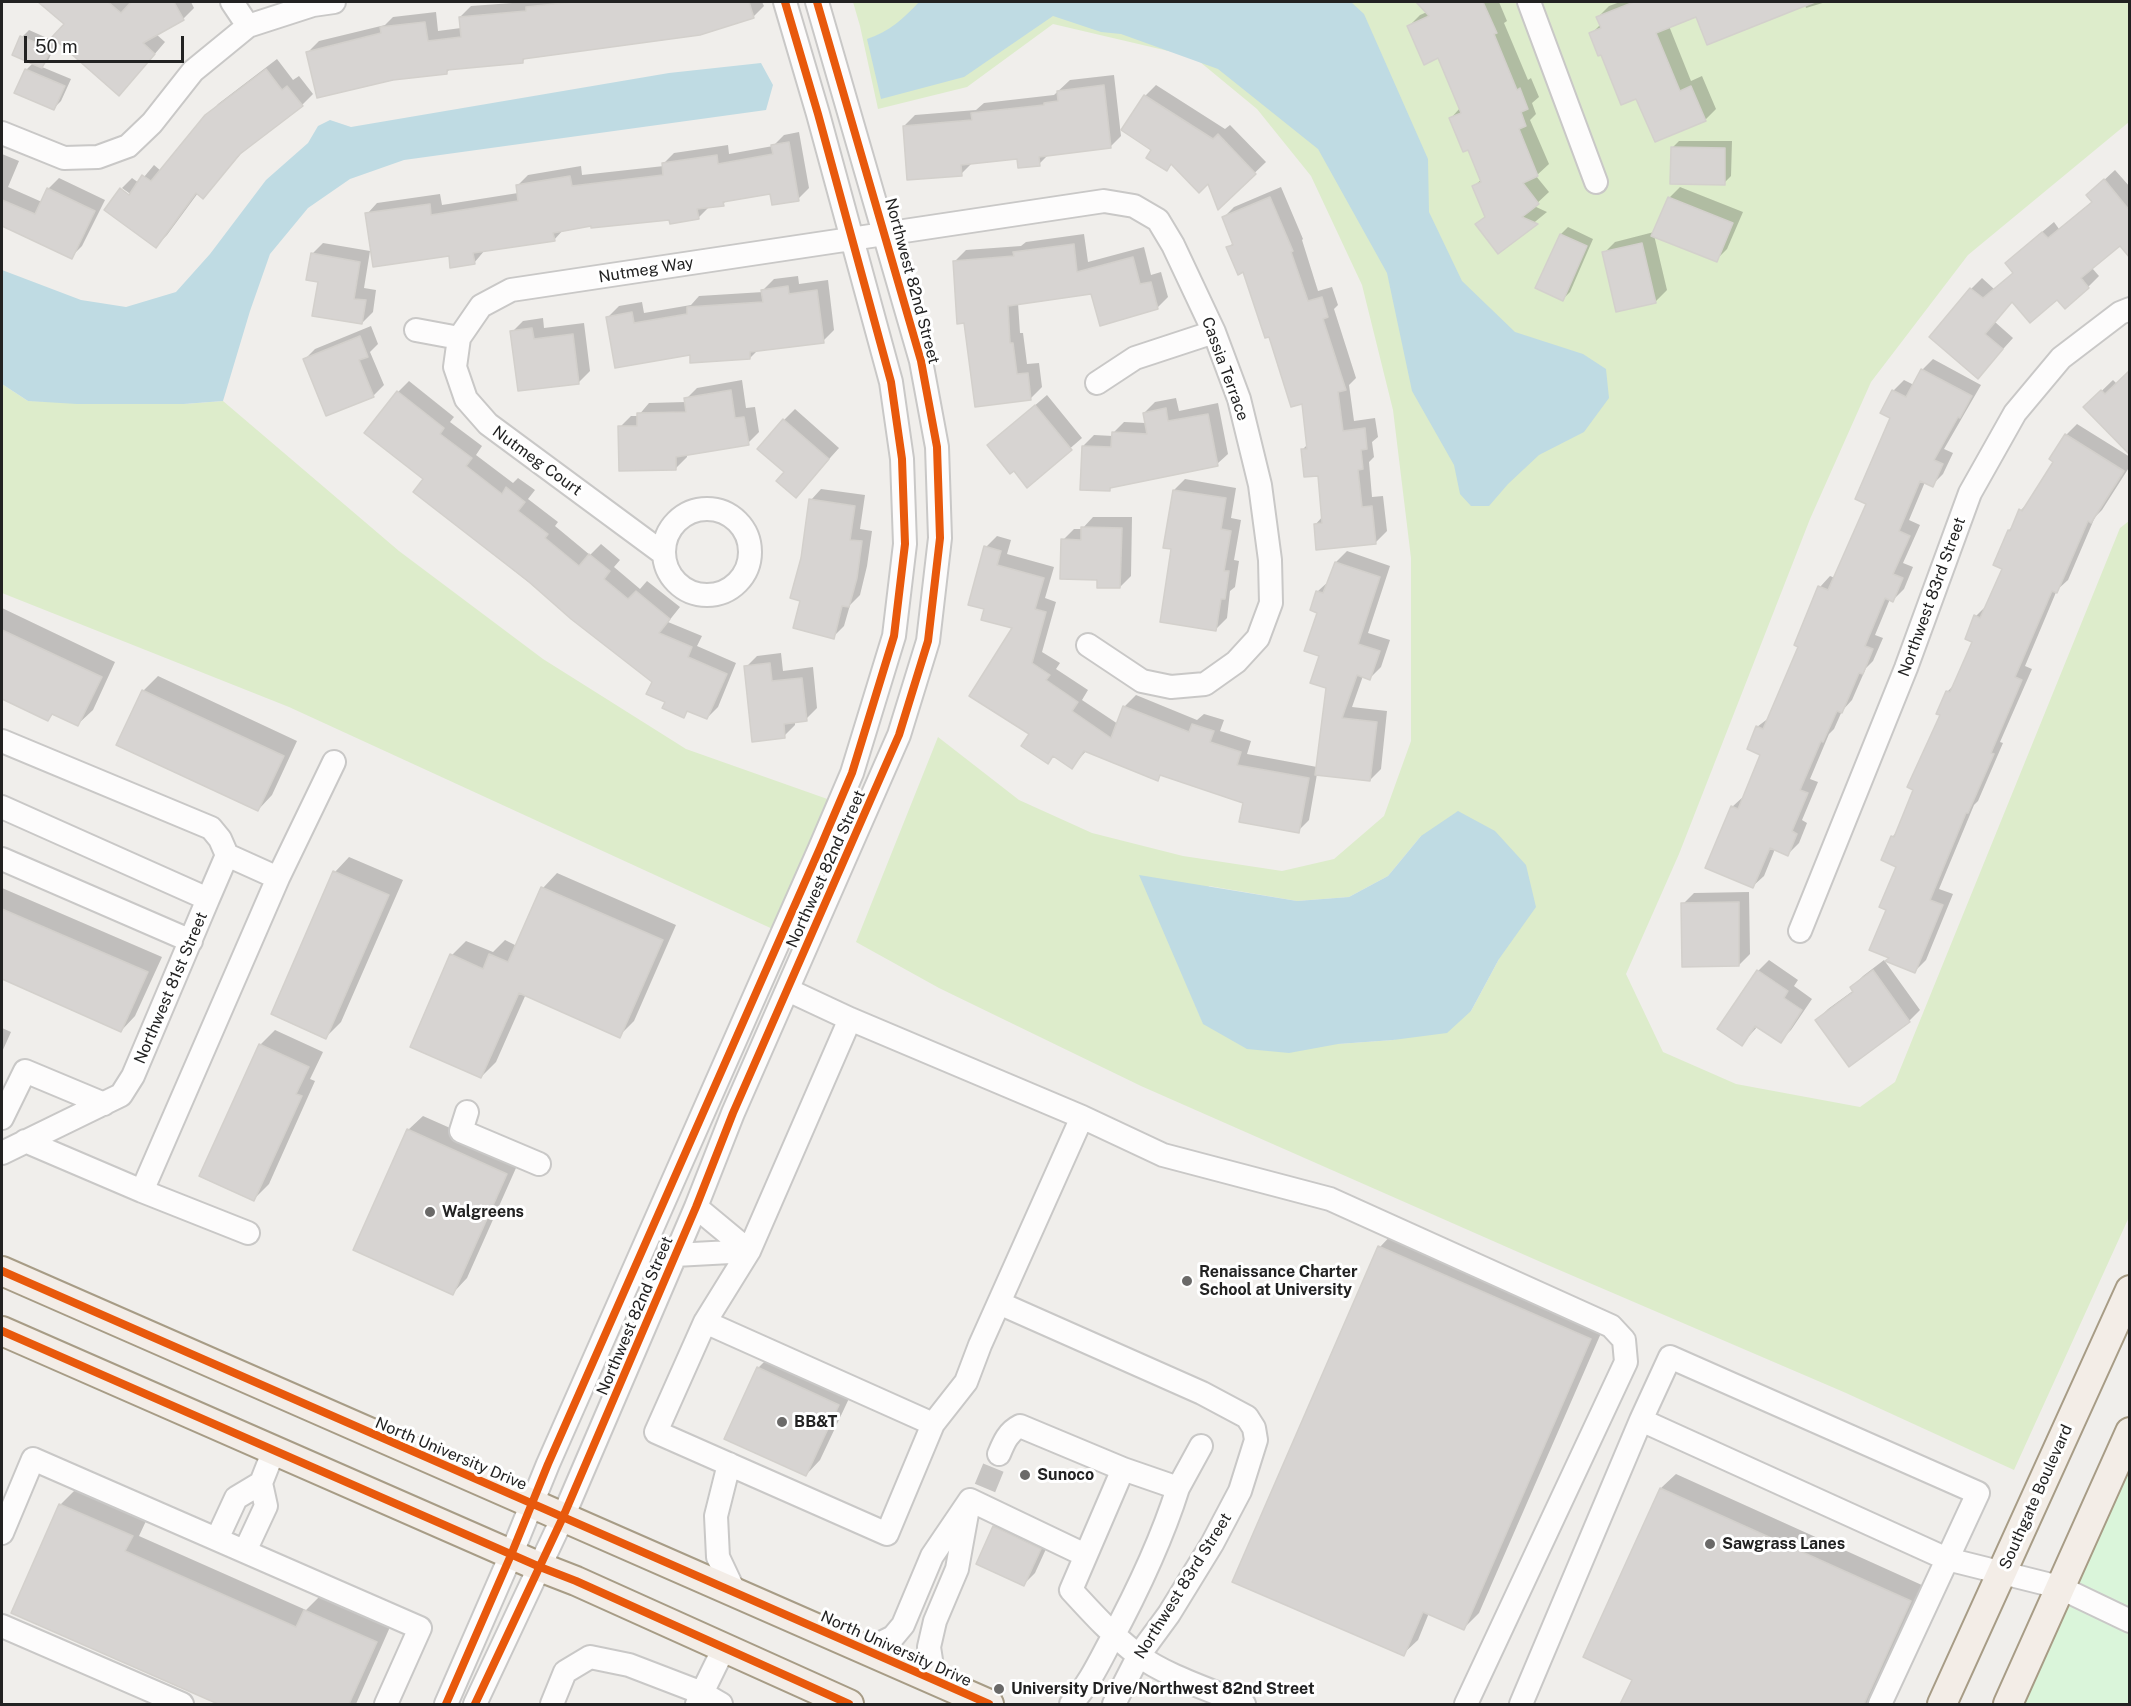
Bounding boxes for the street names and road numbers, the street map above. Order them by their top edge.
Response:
street label: Northwest 82nd Street [881,196,943,366]
street label: Nutmeg Way [597,253,695,287]
street label: Cassia Terrace [1197,315,1253,423]
street label: Nutmeg Court [489,422,585,500]
street label: Northwest 83rd Street [1894,515,1970,679]
street label: Northwest 82nd Street [782,787,870,951]
street label: Northwest 81st Street [130,909,212,1067]
street label: Northwest 82nd Street [593,1234,677,1398]
street label: North University Drive [372,1413,530,1495]
street label: Southgate Boulevard [1995,1422,2077,1572]
street label: Northwest 83rd Street [1130,1510,1236,1662]
street label: North University Drive [818,1607,974,1691]

